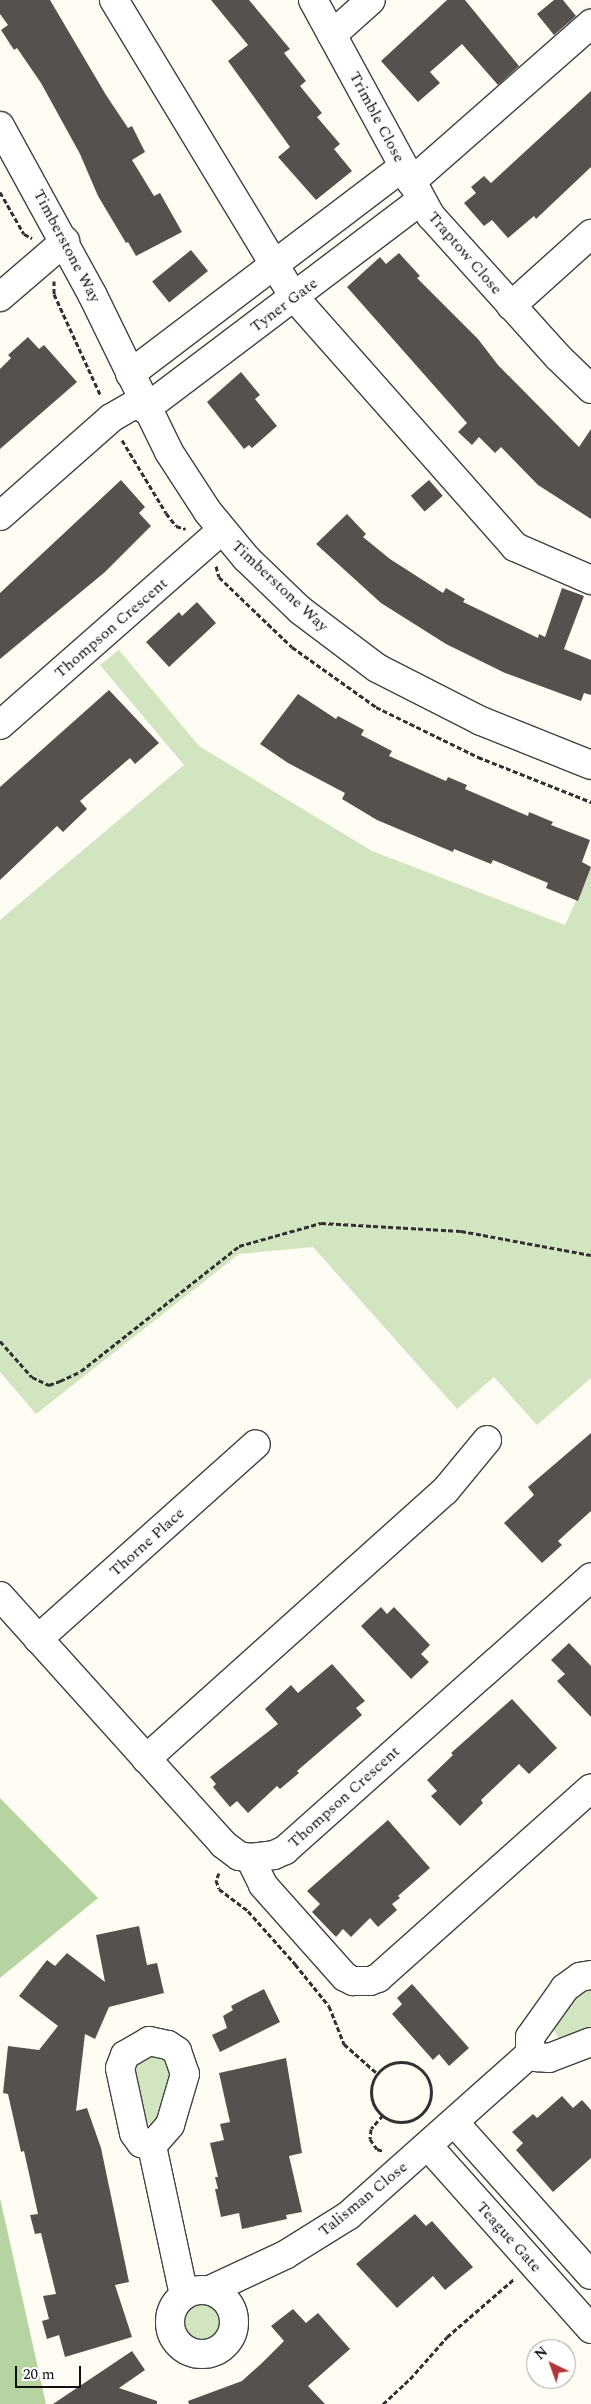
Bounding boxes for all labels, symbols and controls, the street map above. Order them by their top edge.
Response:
street label: Trimble Close [345,68,409,166]
street label: Timberstone Way [29,186,105,306]
street label: Traptow Close [424,208,506,298]
street label: Tyner Gate [247,273,321,337]
street label: Timberstone Way [228,536,332,636]
street label: Thompson Crescent [51,574,171,682]
street label: Thorne Place [106,1503,188,1581]
street label: Thompson Crescent [284,1742,404,1852]
street label: Talisman Close [315,2157,411,2241]
street label: Teague Gate [472,2198,546,2276]
north arrow [526,2339,576,2389]
text: N [530,2342,553,2365]
scale bar [18,2356,84,2388]
text: 20 m [23,2363,55,2386]

